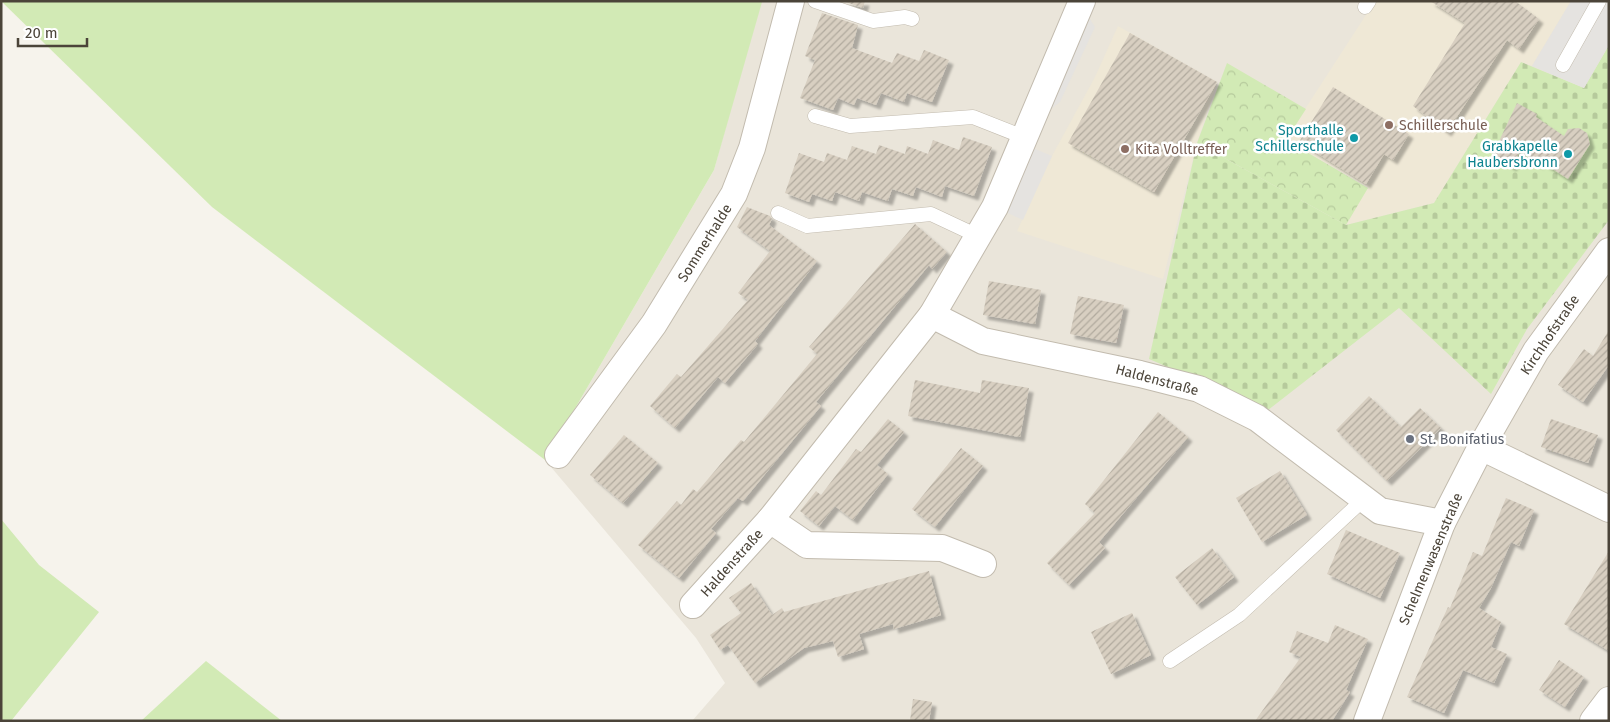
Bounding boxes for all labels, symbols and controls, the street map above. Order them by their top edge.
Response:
scale bar [18,15,86,47]
text: 20 m [25,24,58,42]
place label: Schillerschule [1399,117,1488,134]
marker: Schillerschule [1383,119,1395,131]
place label: Sporthalle Schillerschule [1255,122,1344,155]
marker: Sporthalle Schillerschule [1348,132,1360,144]
place label: Grabkapelle Haubersbronn [1467,138,1558,171]
place label: Kita Volltreffer [1135,141,1228,158]
marker: Kita Volltreffer [1119,143,1131,155]
marker: Grabkapelle Haubersbronn [1562,148,1574,160]
street label: Sommerhalde [674,201,736,285]
street label: Kirchhofstraße [1517,292,1583,378]
street label: Haldenstraße [1114,361,1200,399]
place label: St. Bonifatius [1420,431,1505,448]
marker: St. Bonifatius [1404,433,1416,445]
street label: Schelmenwasenstraße [1395,490,1467,628]
street label: Haldenstraße [697,526,767,600]

